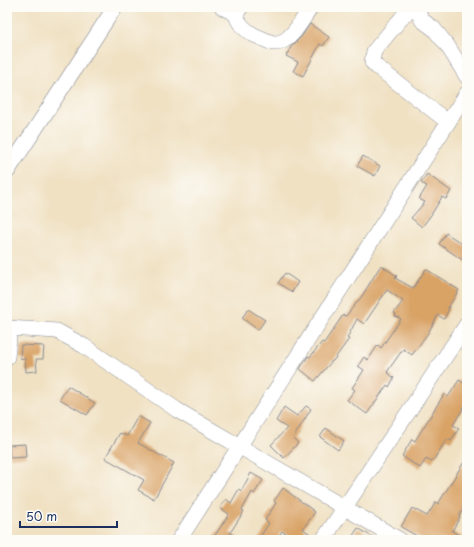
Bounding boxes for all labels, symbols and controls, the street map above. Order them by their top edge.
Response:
scale bar [20,503,117,529]
text: 50 m [26,507,57,525]

